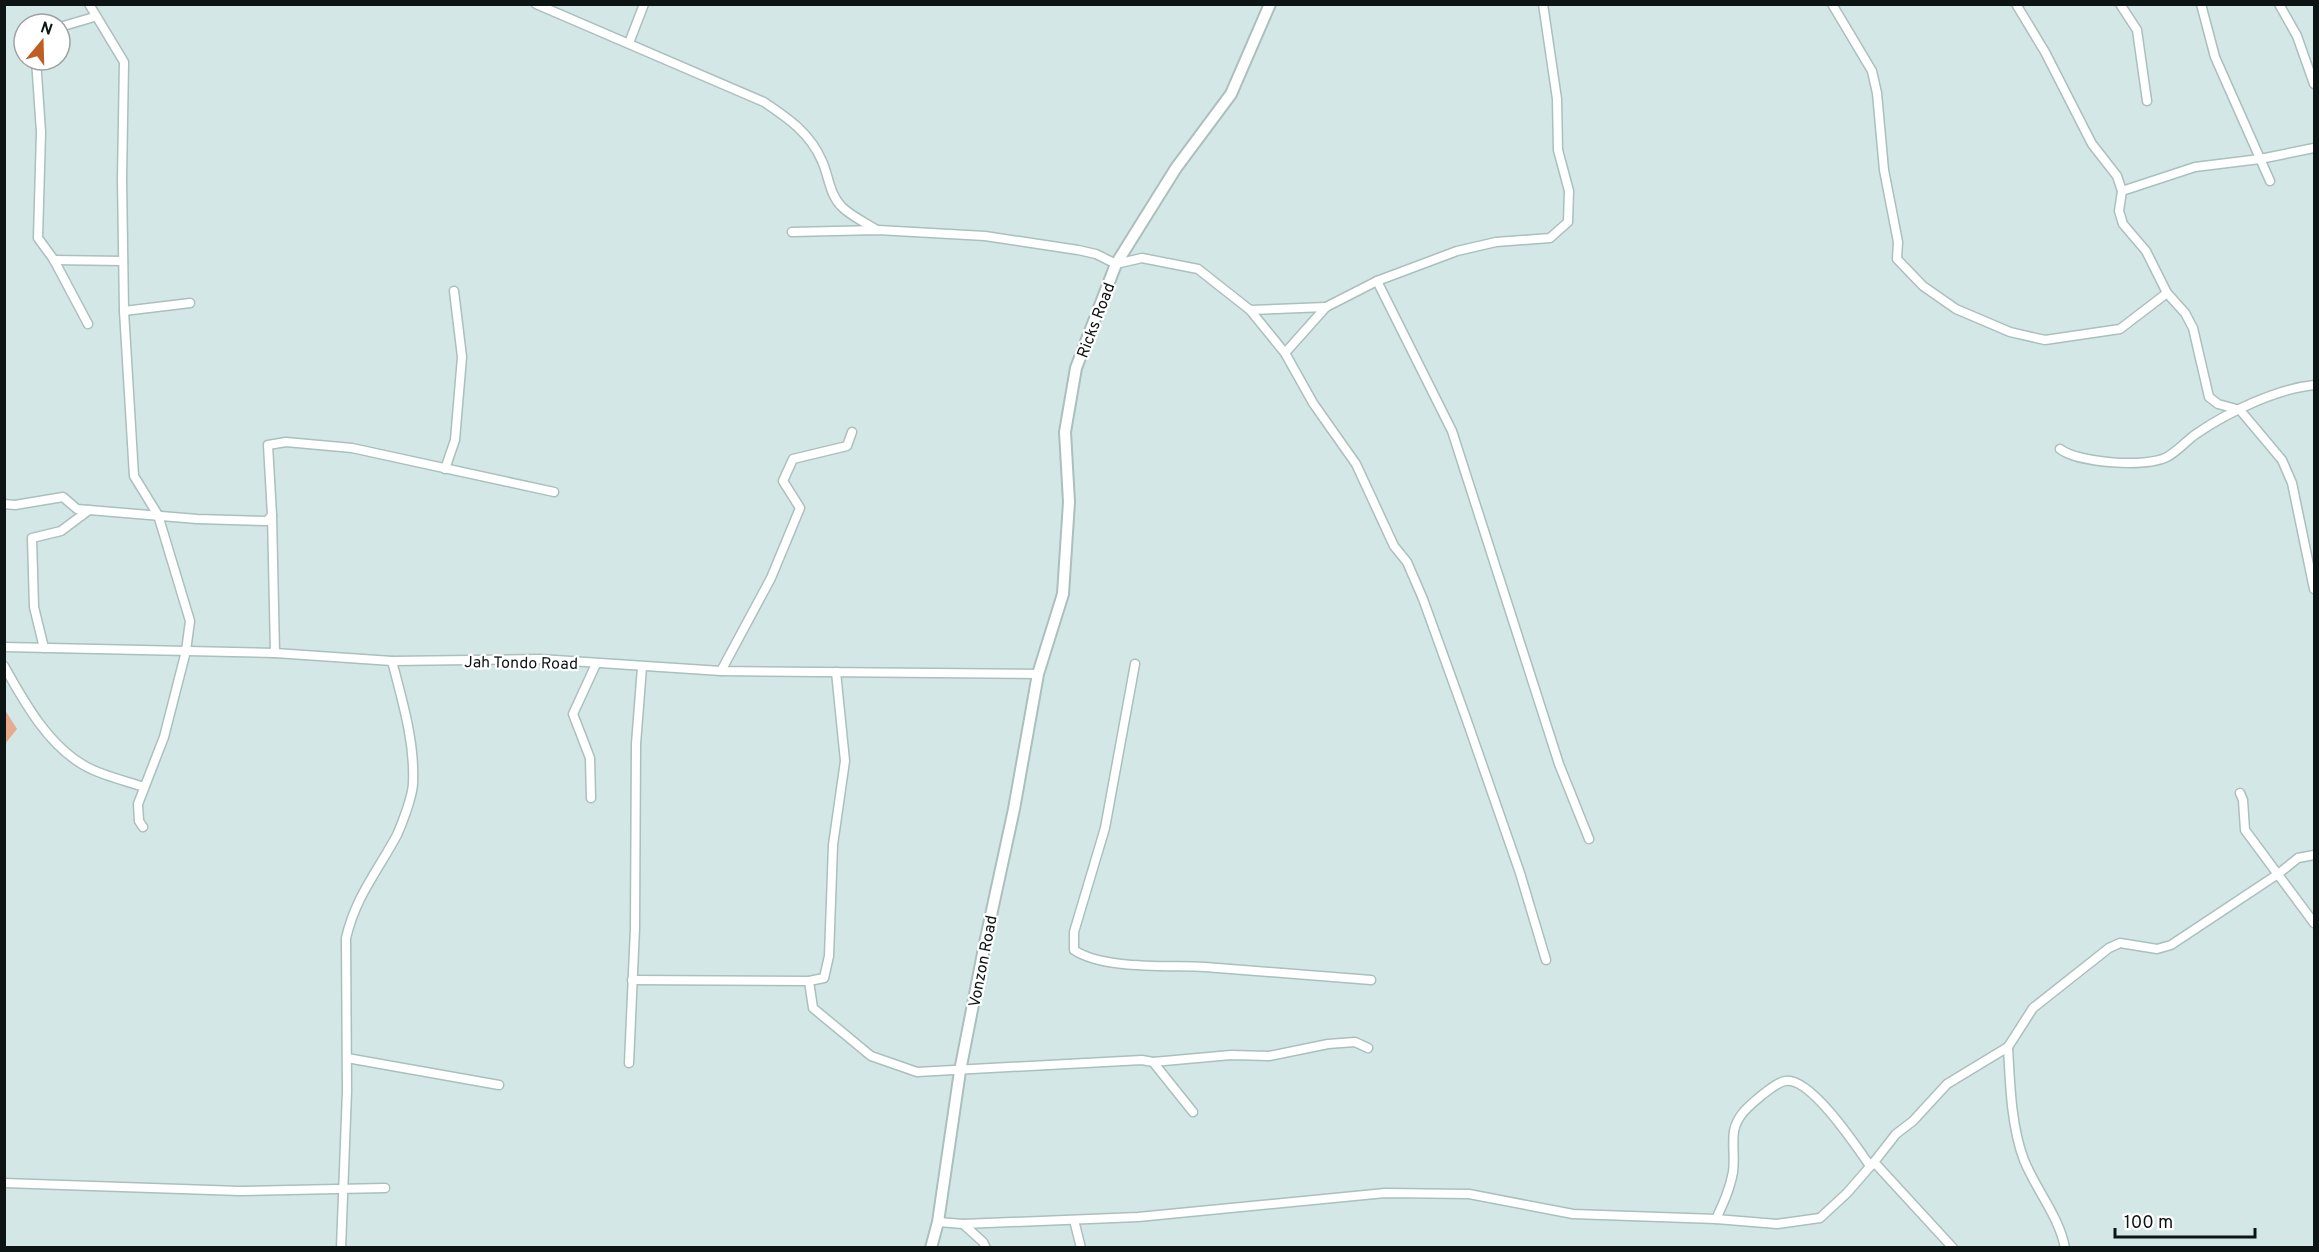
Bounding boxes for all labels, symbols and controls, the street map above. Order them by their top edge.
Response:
north arrow [12,12,72,72]
text: N [38,18,55,41]
street label: Ricks Road [1073,280,1120,361]
street label: Jah Tondo Road [464,653,578,675]
street label: Vonzon Road [965,914,1003,1009]
scale bar [2115,1201,2254,1239]
text: 100 m [2124,1212,2173,1235]

